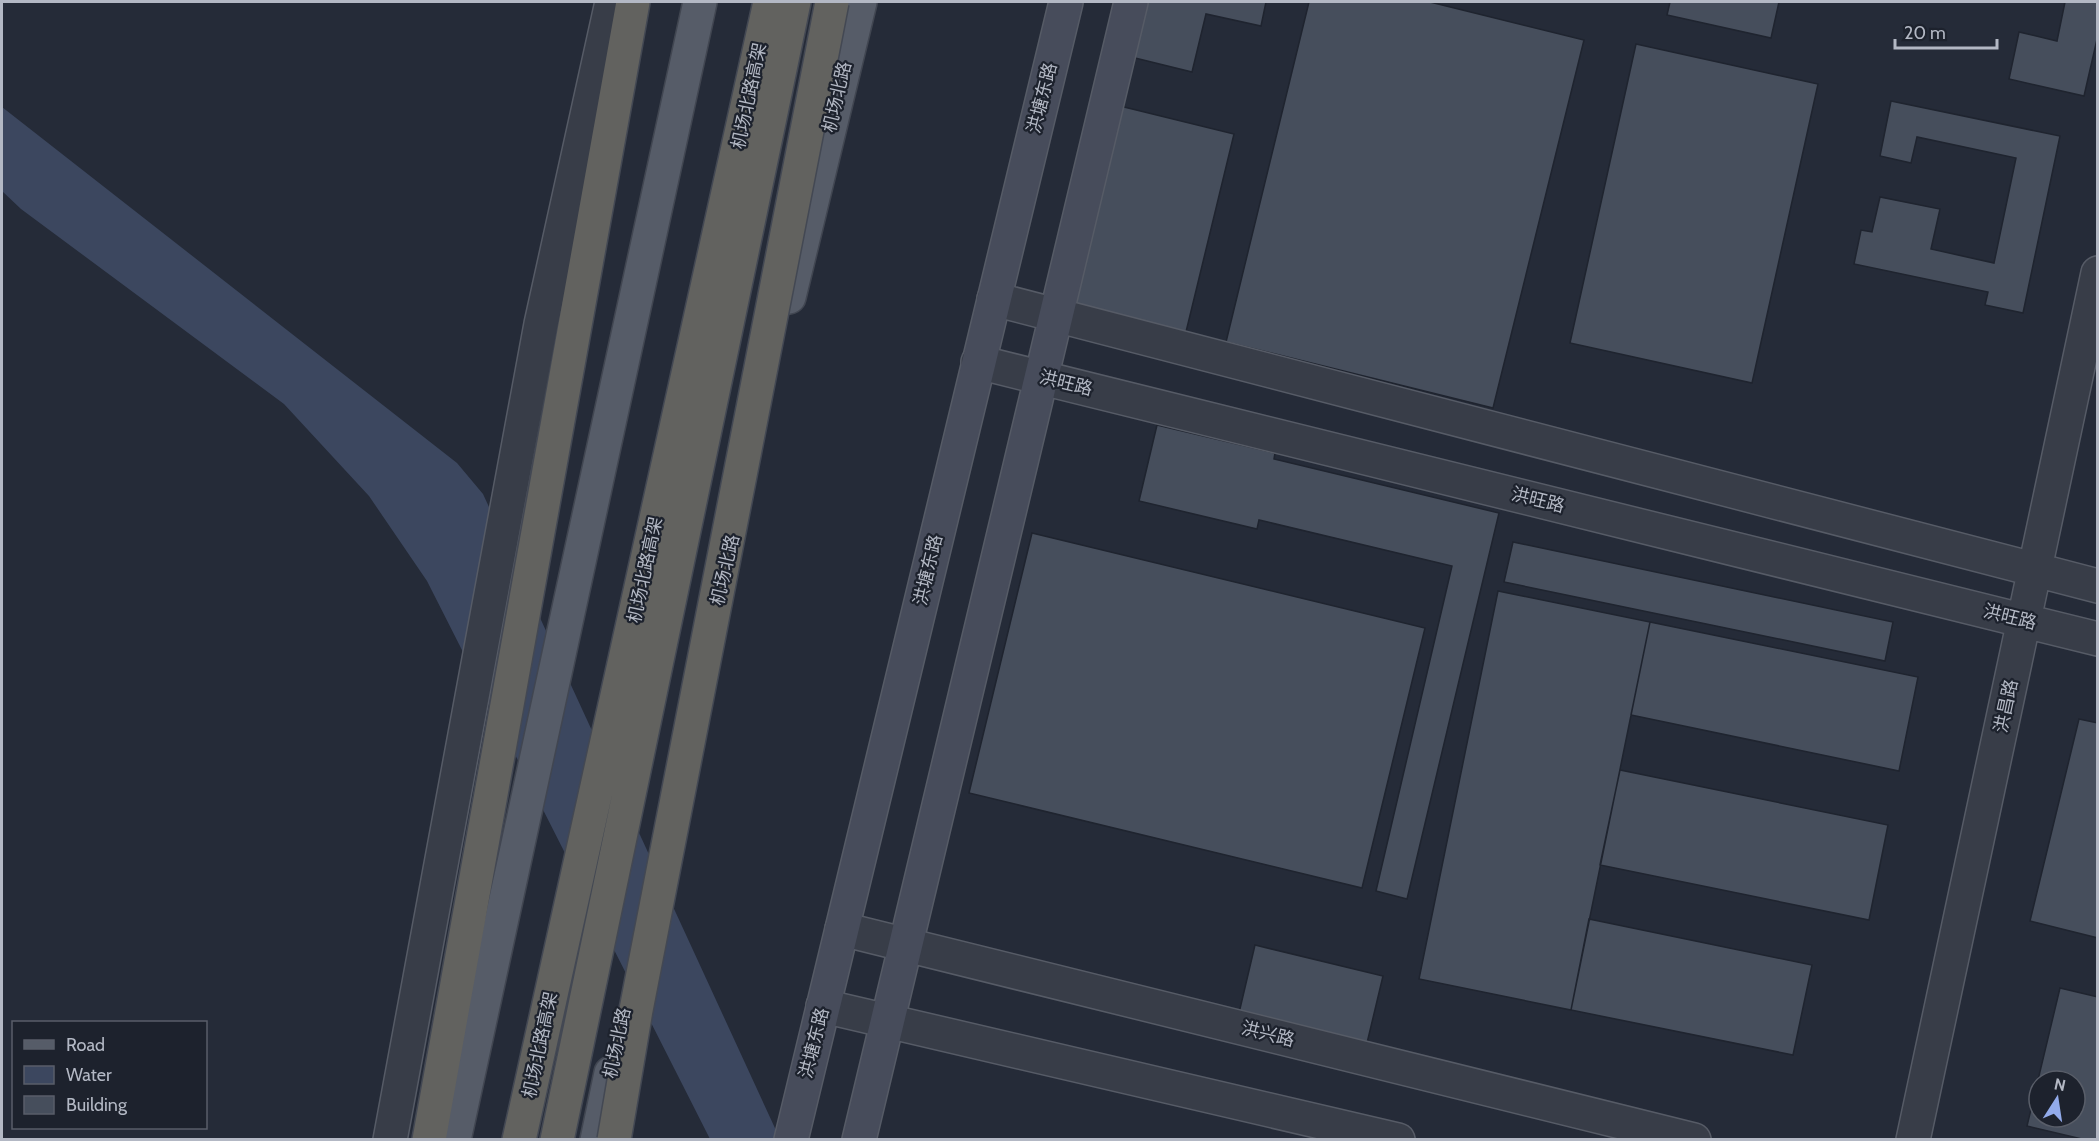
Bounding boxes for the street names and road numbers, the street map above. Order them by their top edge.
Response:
street label: 机场北路高架 [727,41,771,151]
street label: 机场北路 [818,59,856,135]
street label: 洪塘东路 [1023,60,1061,136]
street label: 洪旺路 [1037,366,1095,400]
street label: 洪旺路 [1509,483,1567,517]
street label: 机场北路高架 [623,515,667,625]
street label: 机场北路 [706,532,744,608]
street label: 洪塘东路 [909,532,947,608]
street label: 洪旺路 [1981,600,2039,634]
street label: 洪昌路 [1990,677,2022,735]
street label: 机场北路高架 [518,990,562,1100]
street label: 机场北路 [599,1005,635,1081]
street label: 洪塘东路 [795,1005,833,1081]
street label: 洪兴路 [1239,1017,1297,1051]

